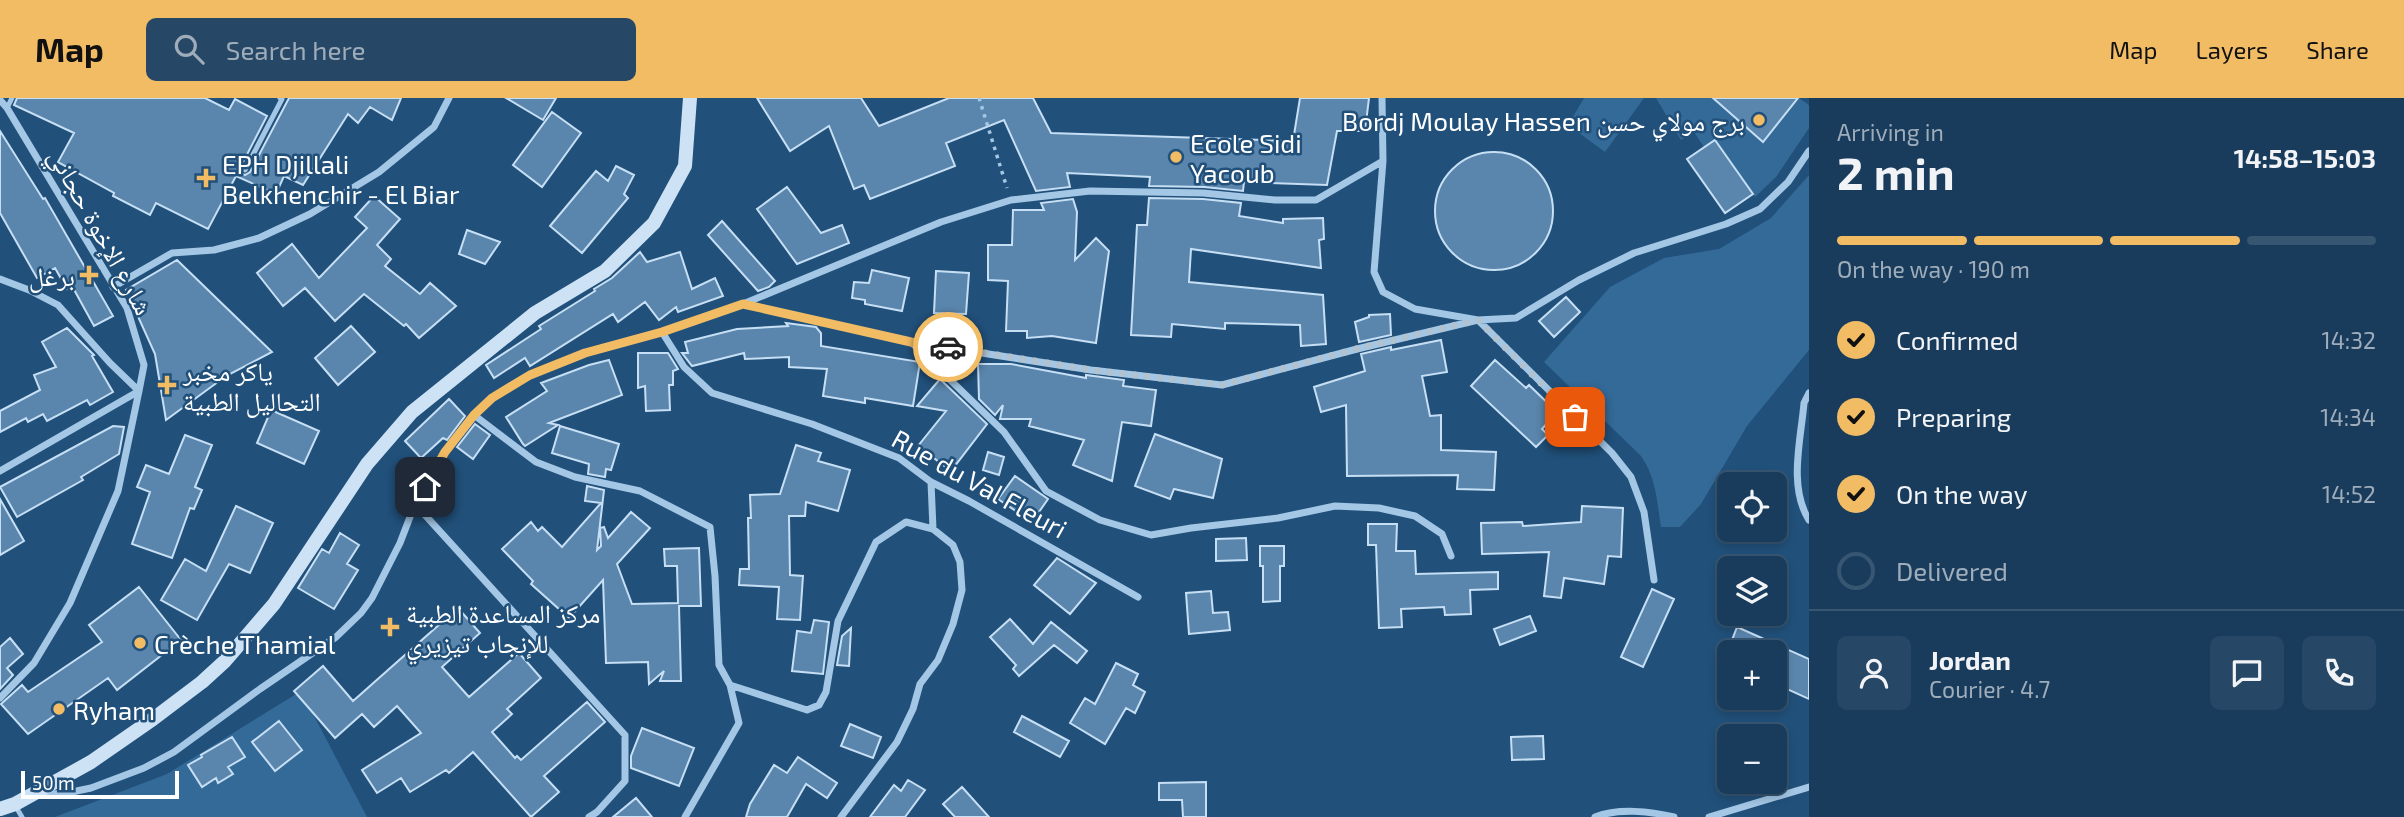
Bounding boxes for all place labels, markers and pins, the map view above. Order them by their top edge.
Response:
place label: Bordj Moulay Hassen برج مولاي حسن [1342,105,1745,142]
marker: Bordj Moulay Hassen برج مولاي حسن [1751,112,1767,128]
place label: Ecole Sidi Yacoub [1190,127,1302,188]
place label: EPH Djillali Belkhenchir - El Biar [222,148,459,209]
marker: Ecole Sidi Yacoub [1168,149,1184,165]
marker: EPH Djillali Belkhenchir - El Biar [196,168,216,188]
place label: برغل [29,260,75,293]
marker: برغل [81,267,97,283]
place label: ياكر مخبر التحاليل الطبية [182,355,321,418]
marker: ياكر مخبر التحاليل الطبية [157,375,177,395]
pin [1545,387,1605,447]
pin [395,457,455,517]
place label: مركز المساعدة الطبية للإنجاب تيزيري [406,597,600,664]
marker: مركز المساعدة الطبية للإنجاب تيزيري [380,617,400,637]
place label: Crèche Thamial [154,628,336,659]
marker: Crèche Thamial [132,635,148,651]
place label: Ryham [73,694,155,725]
marker: Ryham [51,701,67,717]

